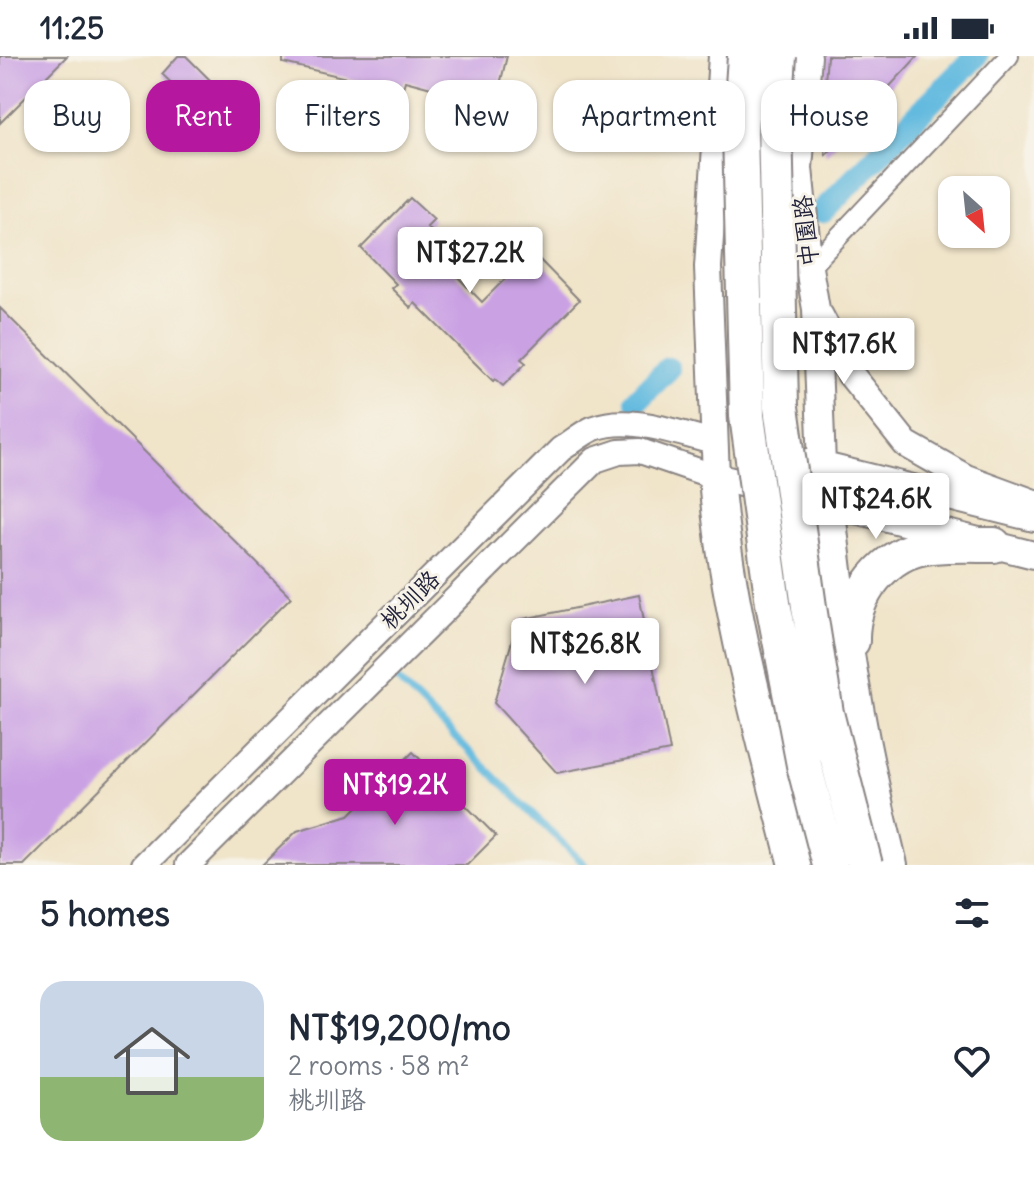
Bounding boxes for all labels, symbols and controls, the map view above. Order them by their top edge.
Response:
text: 11:25 [40,9,104,47]
chip: Buy [24,80,130,152]
chip: Rent [146,80,260,152]
chip: Filters [276,80,409,152]
chip: New [425,80,537,152]
chip: Apartment [553,80,745,152]
chip: House [761,80,897,152]
north arrow [938,176,1010,248]
map controls [938,176,1010,248]
street label: 中園路 [786,194,824,268]
pin: NT$27.2K [387,227,553,295]
text: NT$27.2K [416,236,524,269]
pin: NT$17.6K [761,318,927,386]
text: NT$17.6K [791,327,897,360]
pin: NT$24.6K [793,473,959,541]
text: NT$24.6K [820,482,932,515]
street label: 桃圳路 [373,563,445,635]
pin: NT$26.8K [502,618,668,686]
text: NT$26.8K [529,627,641,660]
pin: NT$19.2K [312,759,478,827]
text: NT$19.2K [342,768,448,801]
icon: filters [950,891,994,935]
text: 5 homes [40,892,170,935]
text: NT$19,200/mo [288,1006,511,1049]
icon: home [104,1013,200,1109]
icon: heart [950,1039,994,1083]
text: 2 rooms · 58 m² [288,1049,469,1082]
text: 桃圳路 [288,1083,366,1116]

